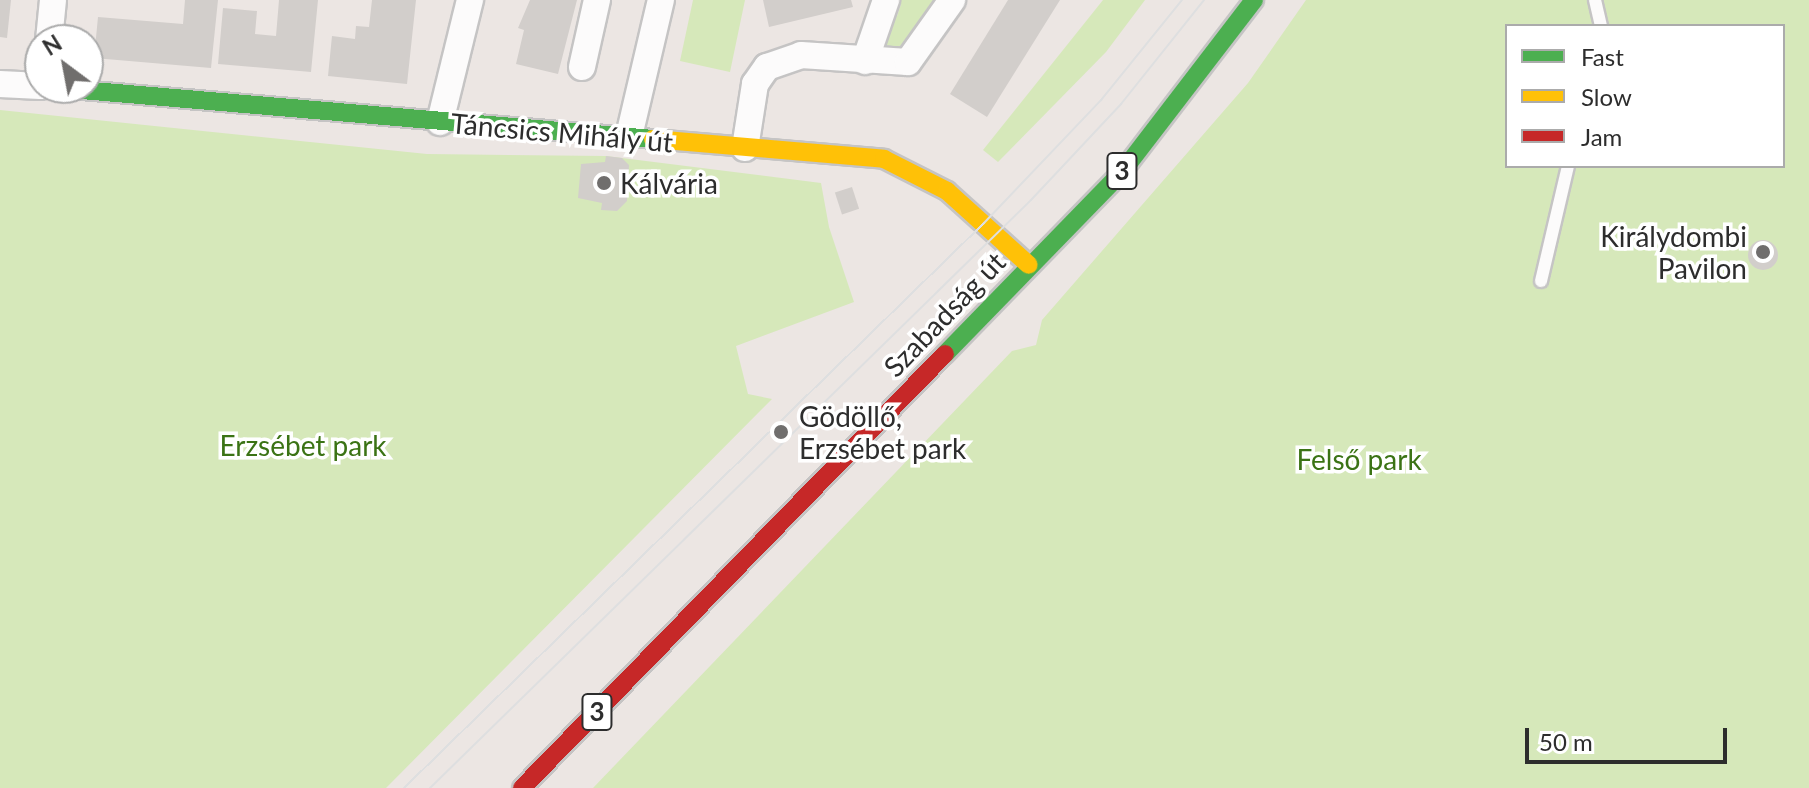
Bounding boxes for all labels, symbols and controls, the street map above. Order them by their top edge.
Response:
north arrow [24,24,104,104]
legend [1505,24,1785,168]
text: N [38,29,66,61]
text: Fast [1581,42,1624,71]
text: Slow [1581,82,1632,111]
street label: Táncsics Mihály út [449,106,675,158]
text: Jam [1581,122,1622,151]
road number: 3 [1106,149,1138,193]
place label: Kálvária [620,166,718,200]
marker: Kálvária [595,174,613,192]
place label: Királydombi Pavilon [1600,219,1747,285]
marker: Királydombi Pavilon [1754,243,1772,261]
street label: Szabadság út [876,245,1012,383]
place label: Gödöllő, Erzsébet park [799,399,966,465]
marker: Gödöllő, Erzsébet park [770,421,792,443]
park label: Erzsébet park [219,428,387,462]
park label: Felső park [1296,442,1422,476]
road number: 3 [581,690,613,734]
scale bar [1529,712,1731,762]
text: 50 m [1539,727,1593,756]

